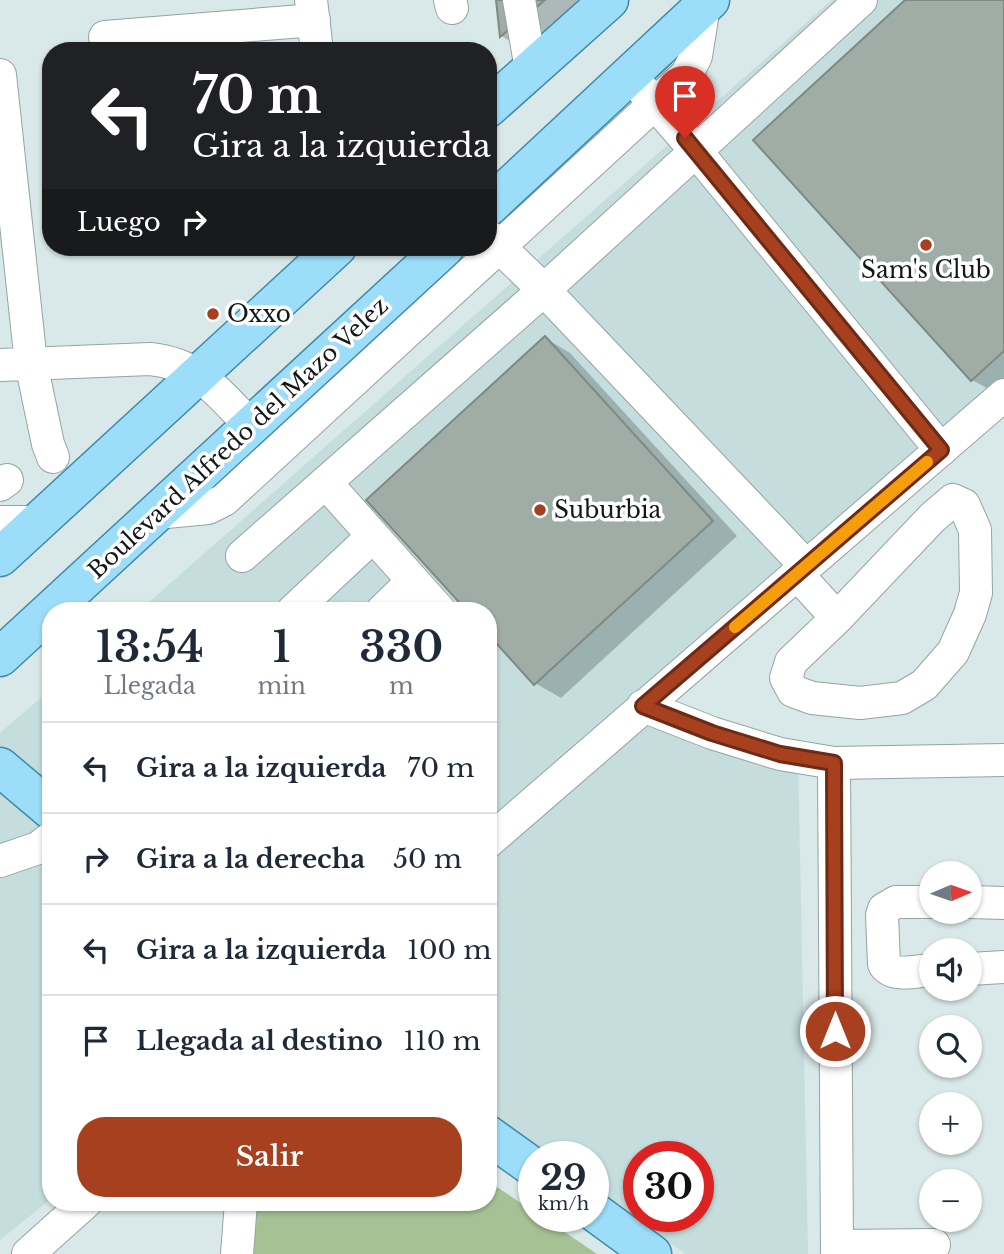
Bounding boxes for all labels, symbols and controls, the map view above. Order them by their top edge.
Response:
text: 70 m [192,65,322,126]
pin [655,66,715,138]
icon: left [77,70,168,161]
icon: arrive [666,77,704,115]
text: Gira a la izquierda [192,126,491,166]
icon: right [175,203,213,241]
text: Luego [77,206,161,238]
marker: Sam's Club [918,237,934,253]
place label: Sam's Club [861,256,991,284]
street label: Boulevard Alfredo del Mazo Velez [82,292,394,584]
place label: Oxxo [227,300,291,328]
marker: Oxxo [205,306,221,322]
place label: Suburbia [554,496,662,524]
marker: Suburbia [532,502,548,518]
text: 13:54 [96,621,204,673]
text: 1 [272,621,291,673]
text: 330 [359,621,443,673]
text: Llegada [104,672,196,700]
text: min [257,672,306,700]
text: m [389,672,414,700]
icon: left [77,749,115,787]
text: Gira a la izquierda [136,752,386,784]
text: 70 m [407,752,474,784]
icon: right [77,840,115,878]
text: Gira a la derecha [136,843,365,875]
text: 50 m [393,843,462,875]
north arrow [919,861,982,924]
map controls [919,861,982,1232]
icon: left [77,931,115,969]
text: Gira a la izquierda [136,934,386,966]
text: 100 m [407,934,491,966]
button: sound [919,938,982,1001]
position arrow [798,994,872,1068]
button: search [919,1015,982,1078]
icon: arrive [77,1022,115,1060]
text: Llegada al destino [136,1025,383,1057]
text: 110 m [404,1025,481,1057]
button: + [919,1092,982,1155]
button: Salir [77,1117,462,1197]
speed limit sign: 30 [623,1141,714,1232]
text: 29 [540,1156,587,1199]
button: − [919,1169,982,1232]
text: km/h [538,1193,589,1215]

